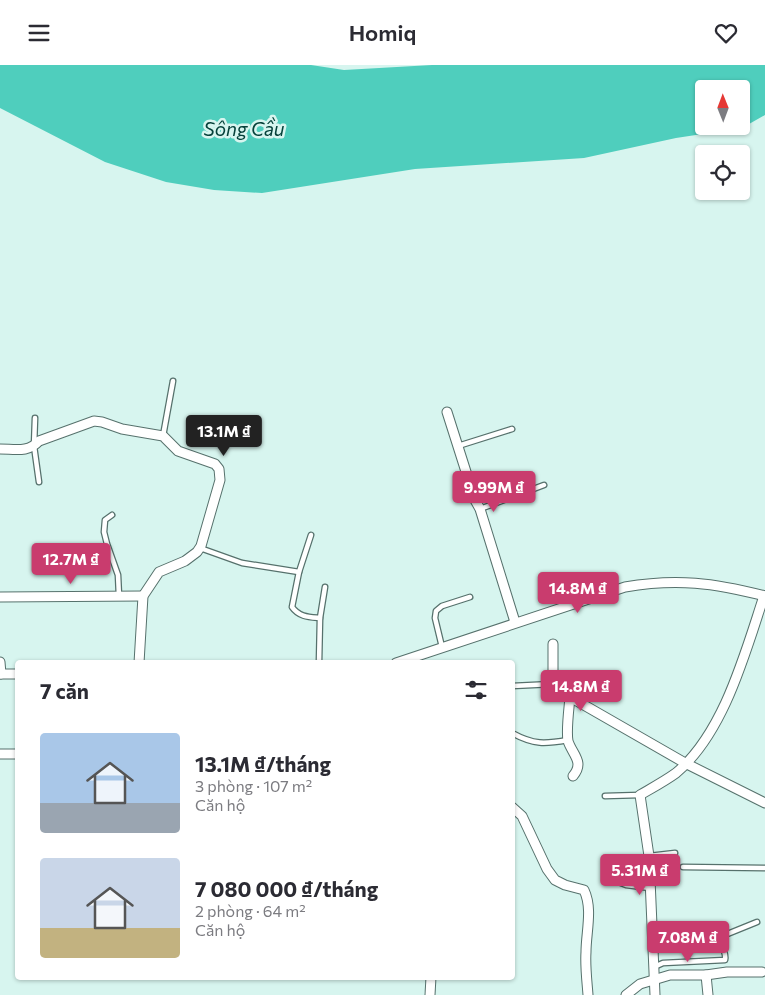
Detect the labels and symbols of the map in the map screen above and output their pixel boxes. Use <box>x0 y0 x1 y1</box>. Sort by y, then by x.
north arrow <box>695 80 750 135</box>
water label: Sông Cầu <box>204 117 285 140</box>
pin: 13.1M ₫ <box>178 415 270 457</box>
pin: 9.99M ₫ <box>448 471 540 513</box>
pin: 12.7M ₫ <box>25 543 117 585</box>
pin: 14.8M ₫ <box>532 571 624 614</box>
pin: 14.8M ₫ <box>535 669 627 712</box>
pin: 5.31M ₫ <box>594 853 686 896</box>
pin: 7.08M ₫ <box>642 921 734 963</box>

